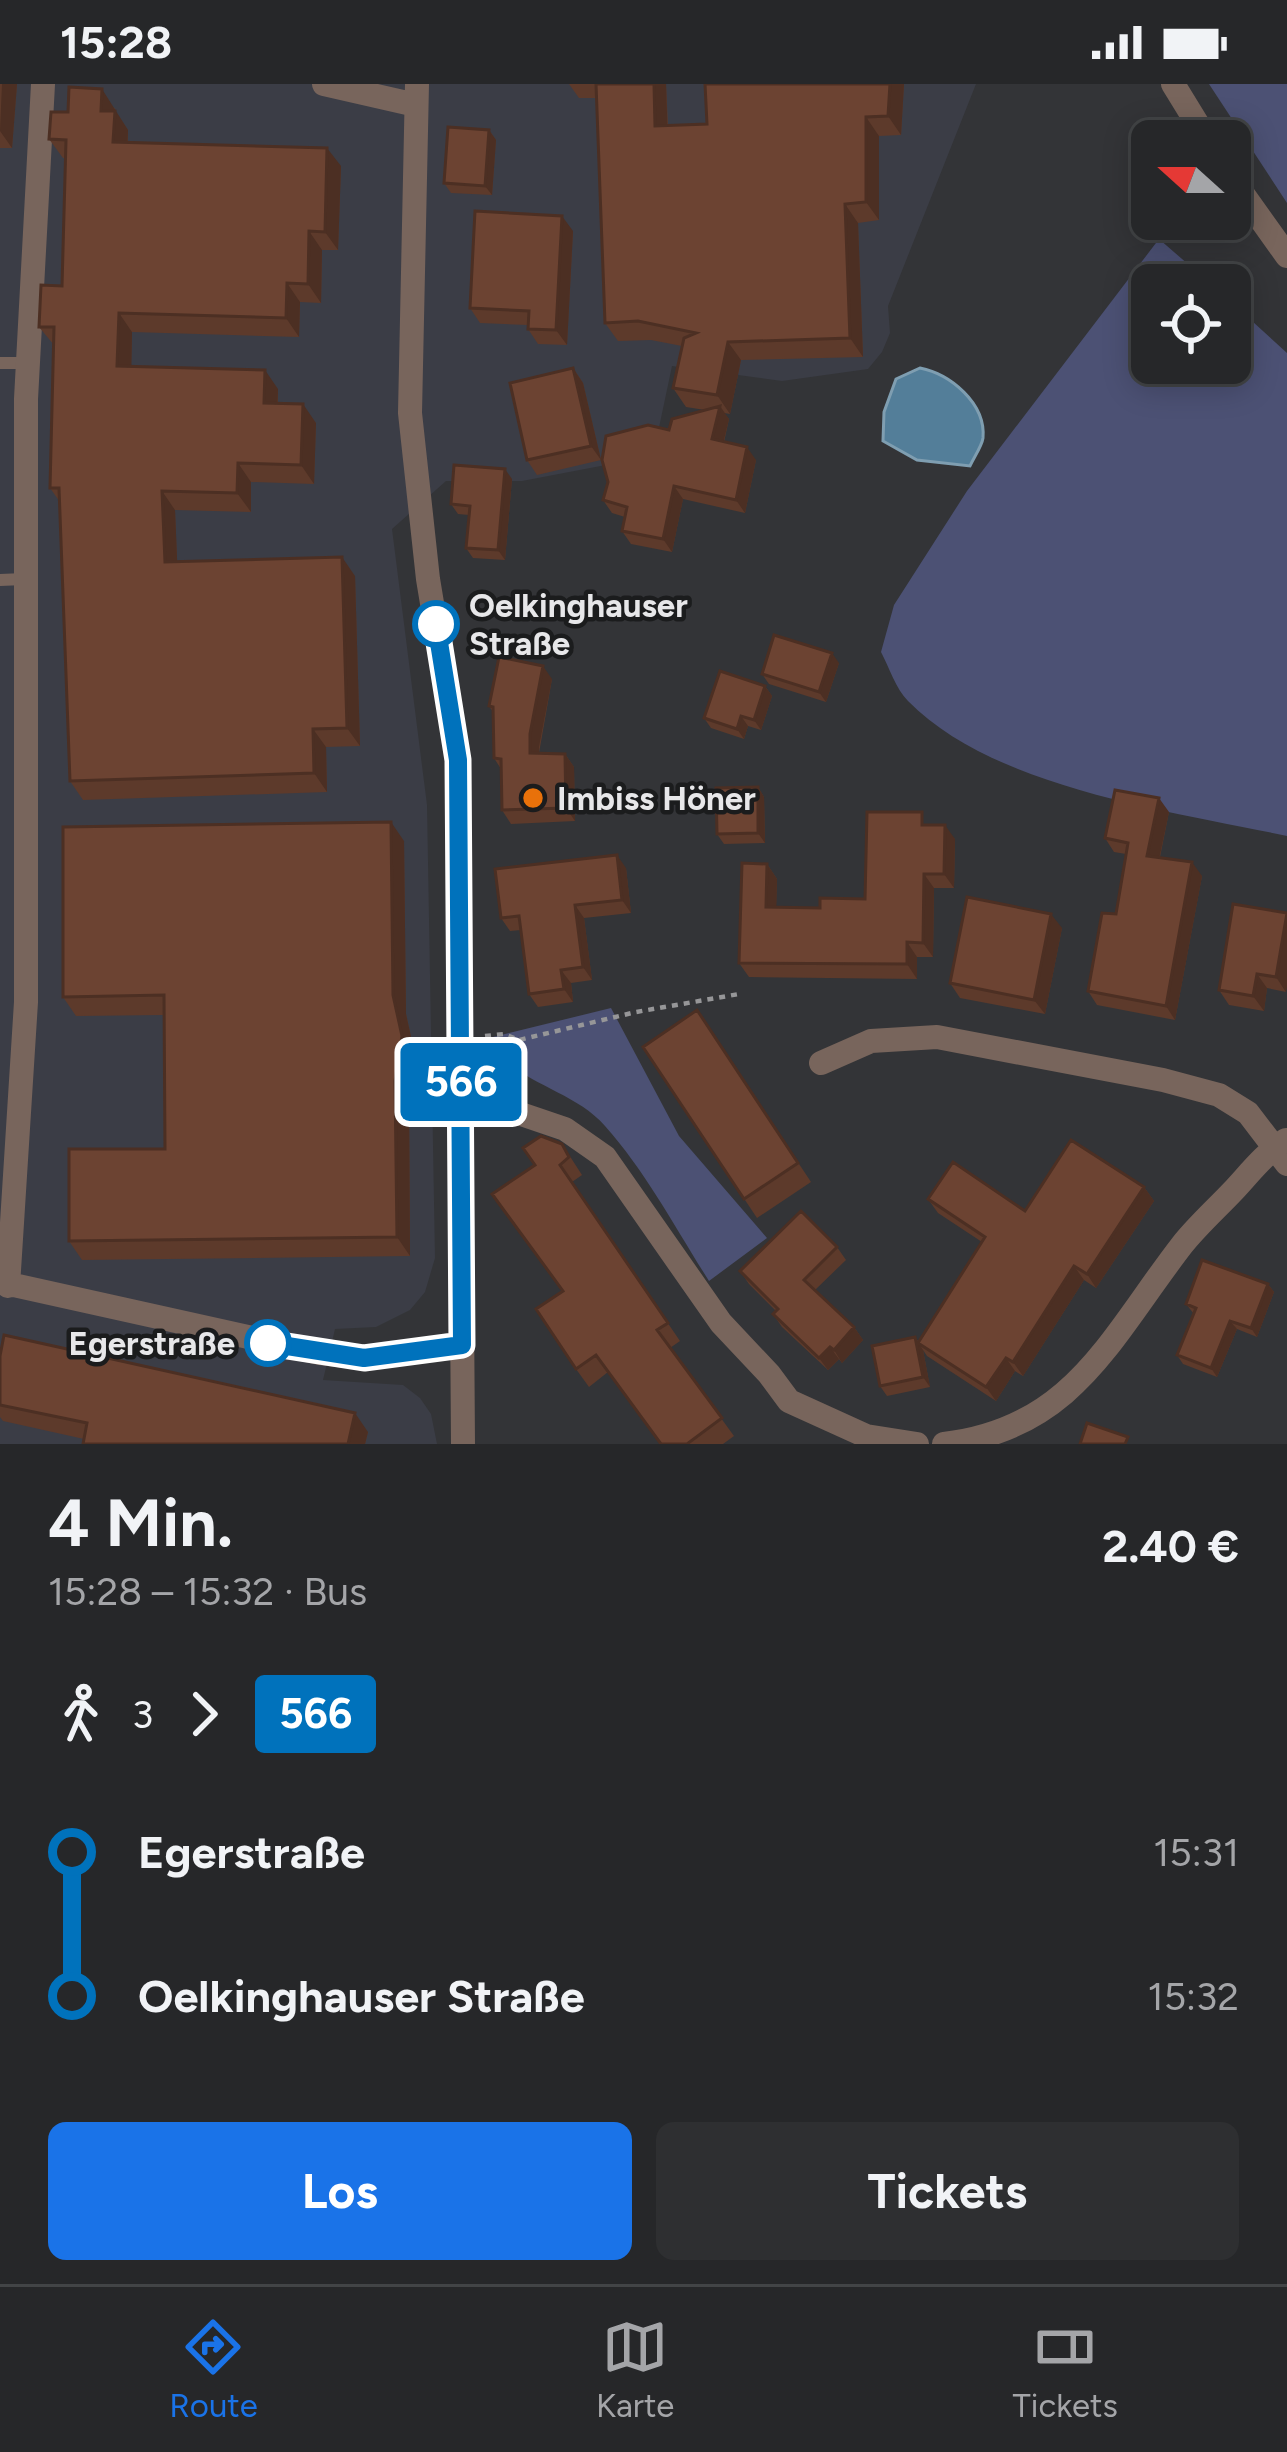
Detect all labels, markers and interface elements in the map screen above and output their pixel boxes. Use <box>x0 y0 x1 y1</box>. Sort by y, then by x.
text: 15:28 <box>60 15 172 69</box>
north arrow <box>1131 120 1251 240</box>
map controls <box>1131 120 1251 384</box>
button: locate <box>1131 264 1251 384</box>
place label: Oelkinghauser Straße <box>469 586 688 663</box>
marker: Oelkinghauser Straße <box>414 602 458 646</box>
place label: Imbiss Höner <box>557 779 756 818</box>
marker: Imbiss Höner <box>520 785 546 811</box>
line badge: 566 <box>392 1043 530 1121</box>
text: 566 <box>424 1056 498 1107</box>
marker: Egerstraße <box>246 1321 290 1365</box>
place label: Egerstraße <box>69 1324 235 1363</box>
text: 4 Min. <box>48 1483 233 1563</box>
text: 2.40 € <box>1102 1519 1239 1573</box>
text: 15:28 – 15:32 · Bus <box>48 1568 367 1615</box>
icon: walk <box>48 1681 114 1747</box>
icon: forward <box>171 1681 237 1747</box>
text: 566 <box>279 1688 352 1739</box>
text: 3 <box>132 1691 153 1738</box>
text: Egerstraße <box>138 1825 365 1879</box>
text: 15:31 <box>1153 1829 1239 1876</box>
text: Oelkinghauser Straße <box>138 1969 585 2023</box>
text: 15:32 <box>1148 1973 1239 2020</box>
button: Los <box>48 2122 632 2260</box>
button: Tickets <box>656 2122 1239 2260</box>
tab: Route <box>169 2314 258 2425</box>
tab: Karte <box>596 2314 674 2425</box>
tab: Tickets <box>1013 2314 1118 2425</box>

